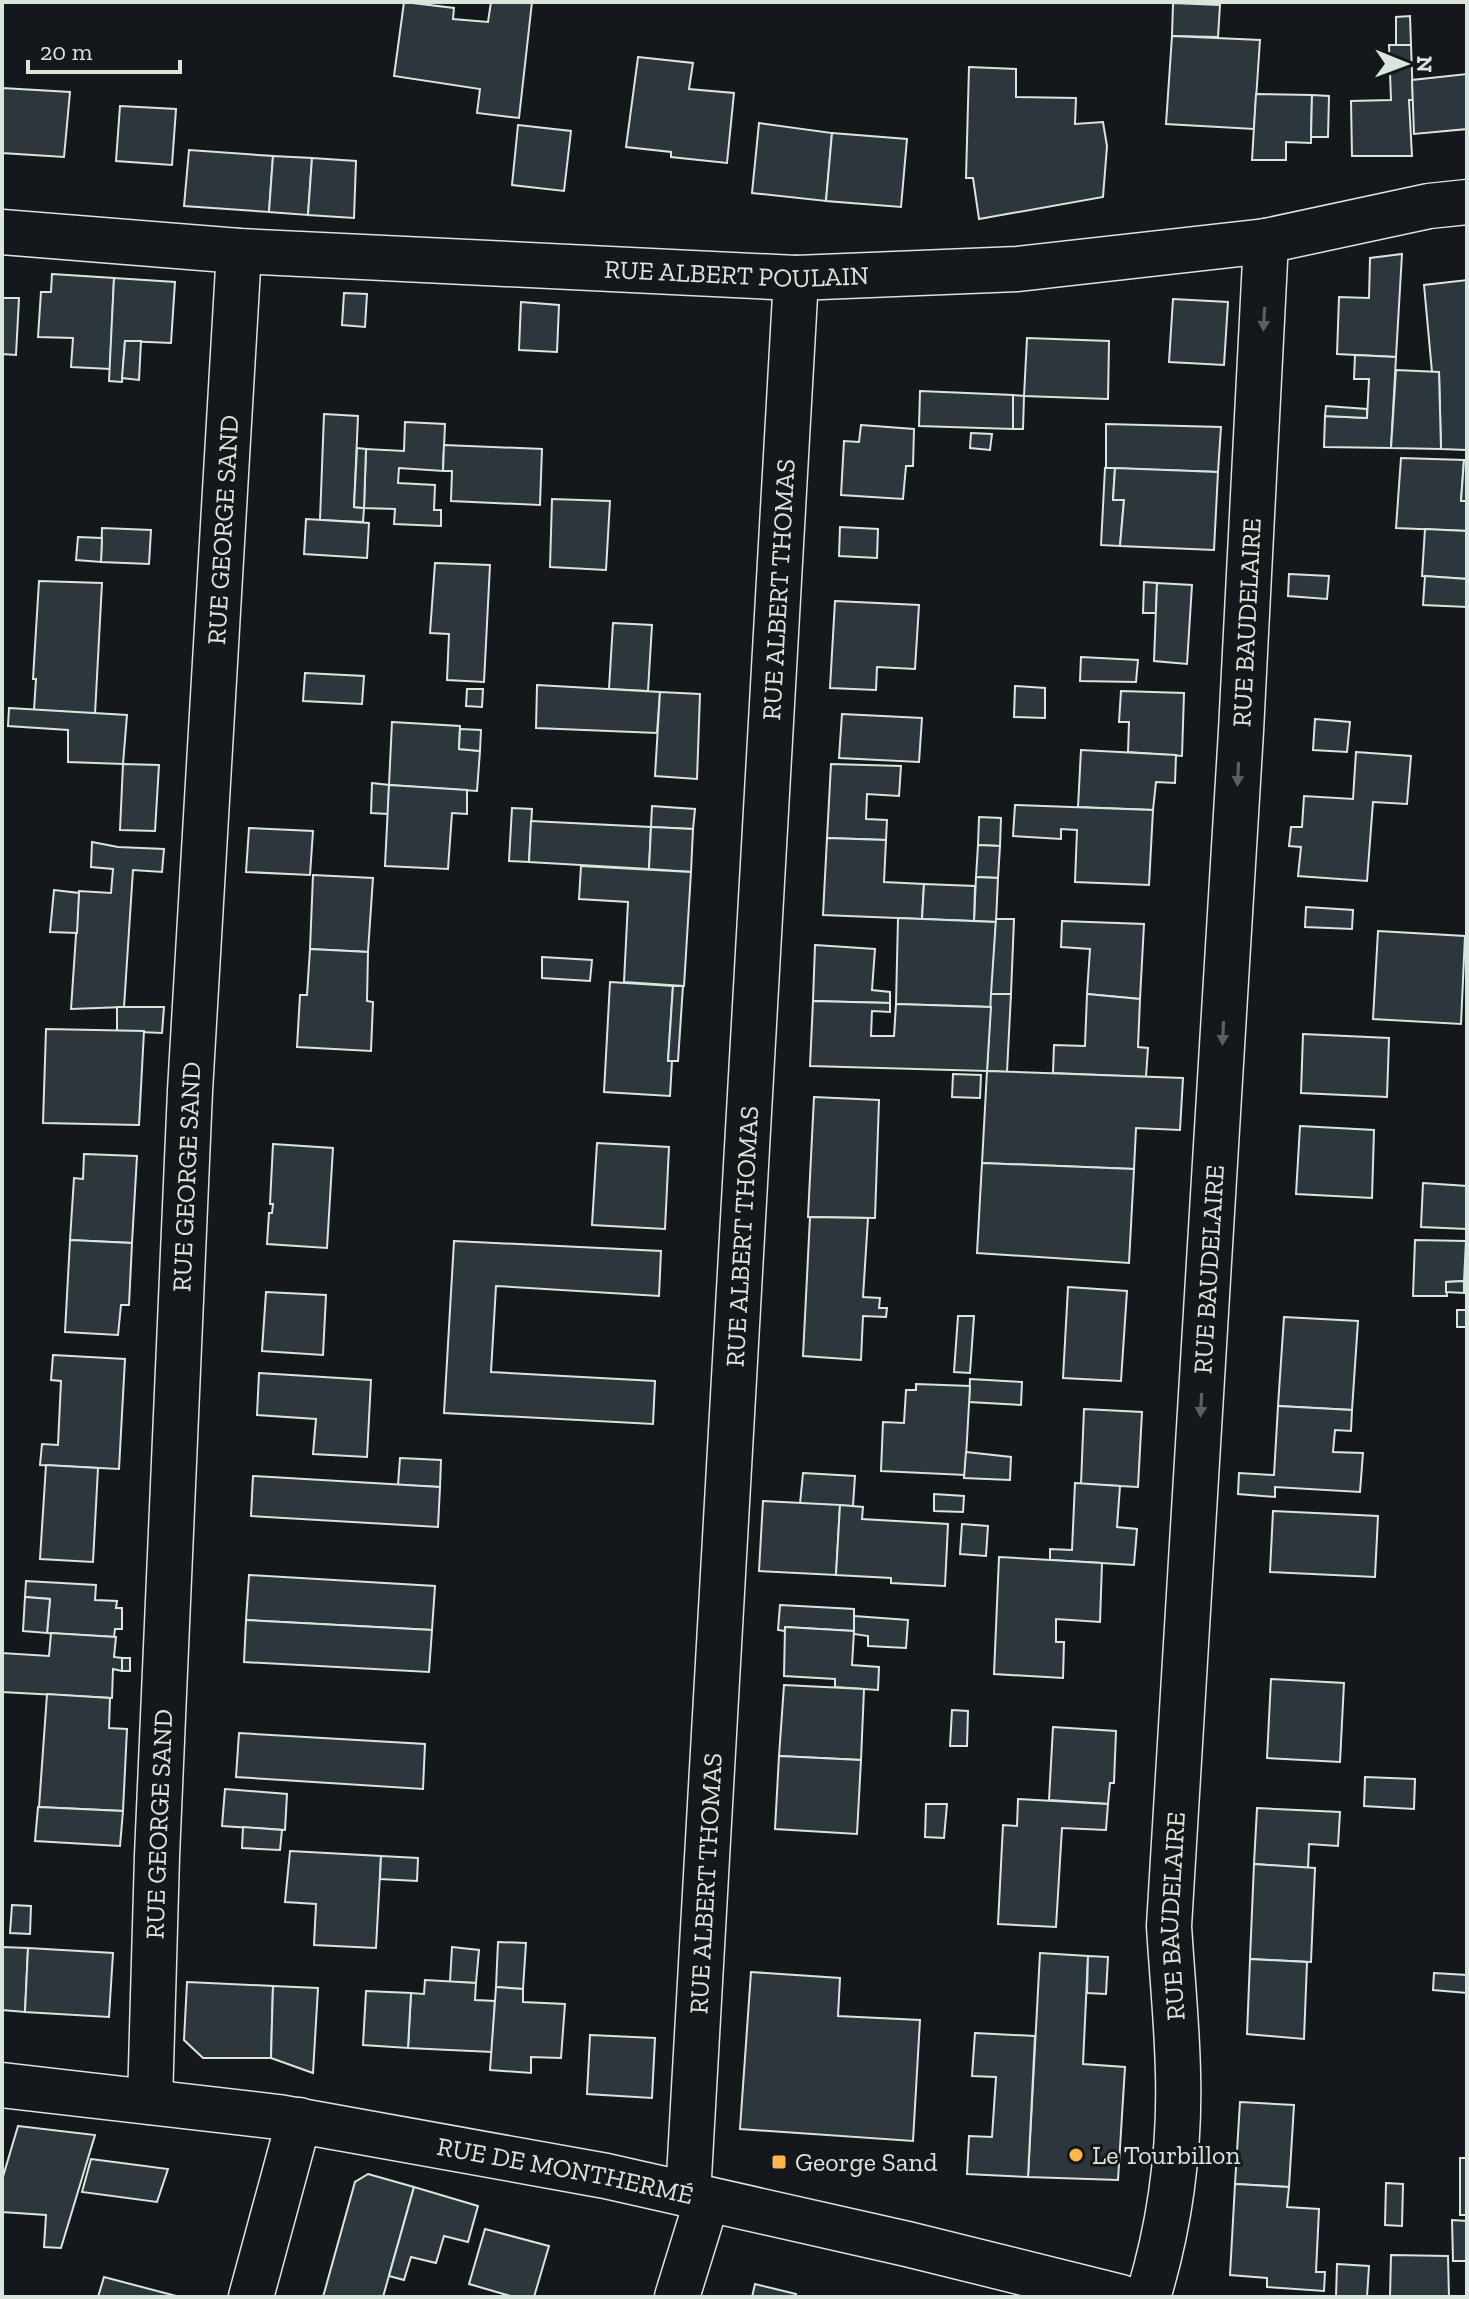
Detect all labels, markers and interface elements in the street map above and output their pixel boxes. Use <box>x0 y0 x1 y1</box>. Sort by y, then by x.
scale bar <box>28 24 180 74</box>
north arrow <box>1365 24 1445 104</box>
text: 20 m <box>40 37 93 66</box>
text: N <box>1411 56 1438 73</box>
street label: RUE ALBERT POULAIN <box>603 253 870 294</box>
one-way arrow <box>1257 306 1270 331</box>
street label: RUE GEORGE SAND <box>200 414 245 646</box>
street label: RUE ALBERT THOMAS <box>755 458 802 721</box>
street label: RUE BAUDELAIRE <box>1225 517 1268 728</box>
one-way arrow <box>1231 762 1244 787</box>
one-way arrow <box>1216 1021 1229 1046</box>
street label: RUE GEORGE SAND <box>165 1061 208 1292</box>
street label: RUE ALBERT THOMAS <box>719 1105 765 1368</box>
street label: RUE BAUDELAIRE <box>1186 1164 1231 1375</box>
one-way arrow <box>1195 1393 1208 1418</box>
street label: RUE GEORGE SAND <box>139 1708 179 1940</box>
street label: RUE ALBERT THOMAS <box>682 1752 729 2015</box>
street label: RUE BAUDELAIRE <box>1153 1811 1192 2022</box>
street label: RUE DE MONTHERMÉ <box>434 2130 697 2211</box>
place label: Le Tourbillon <box>1092 2139 1240 2171</box>
place label: George Sand <box>795 2146 937 2178</box>
marker: Le Tourbillon <box>1067 2146 1085 2164</box>
marker: George Sand <box>770 2153 788 2171</box>

